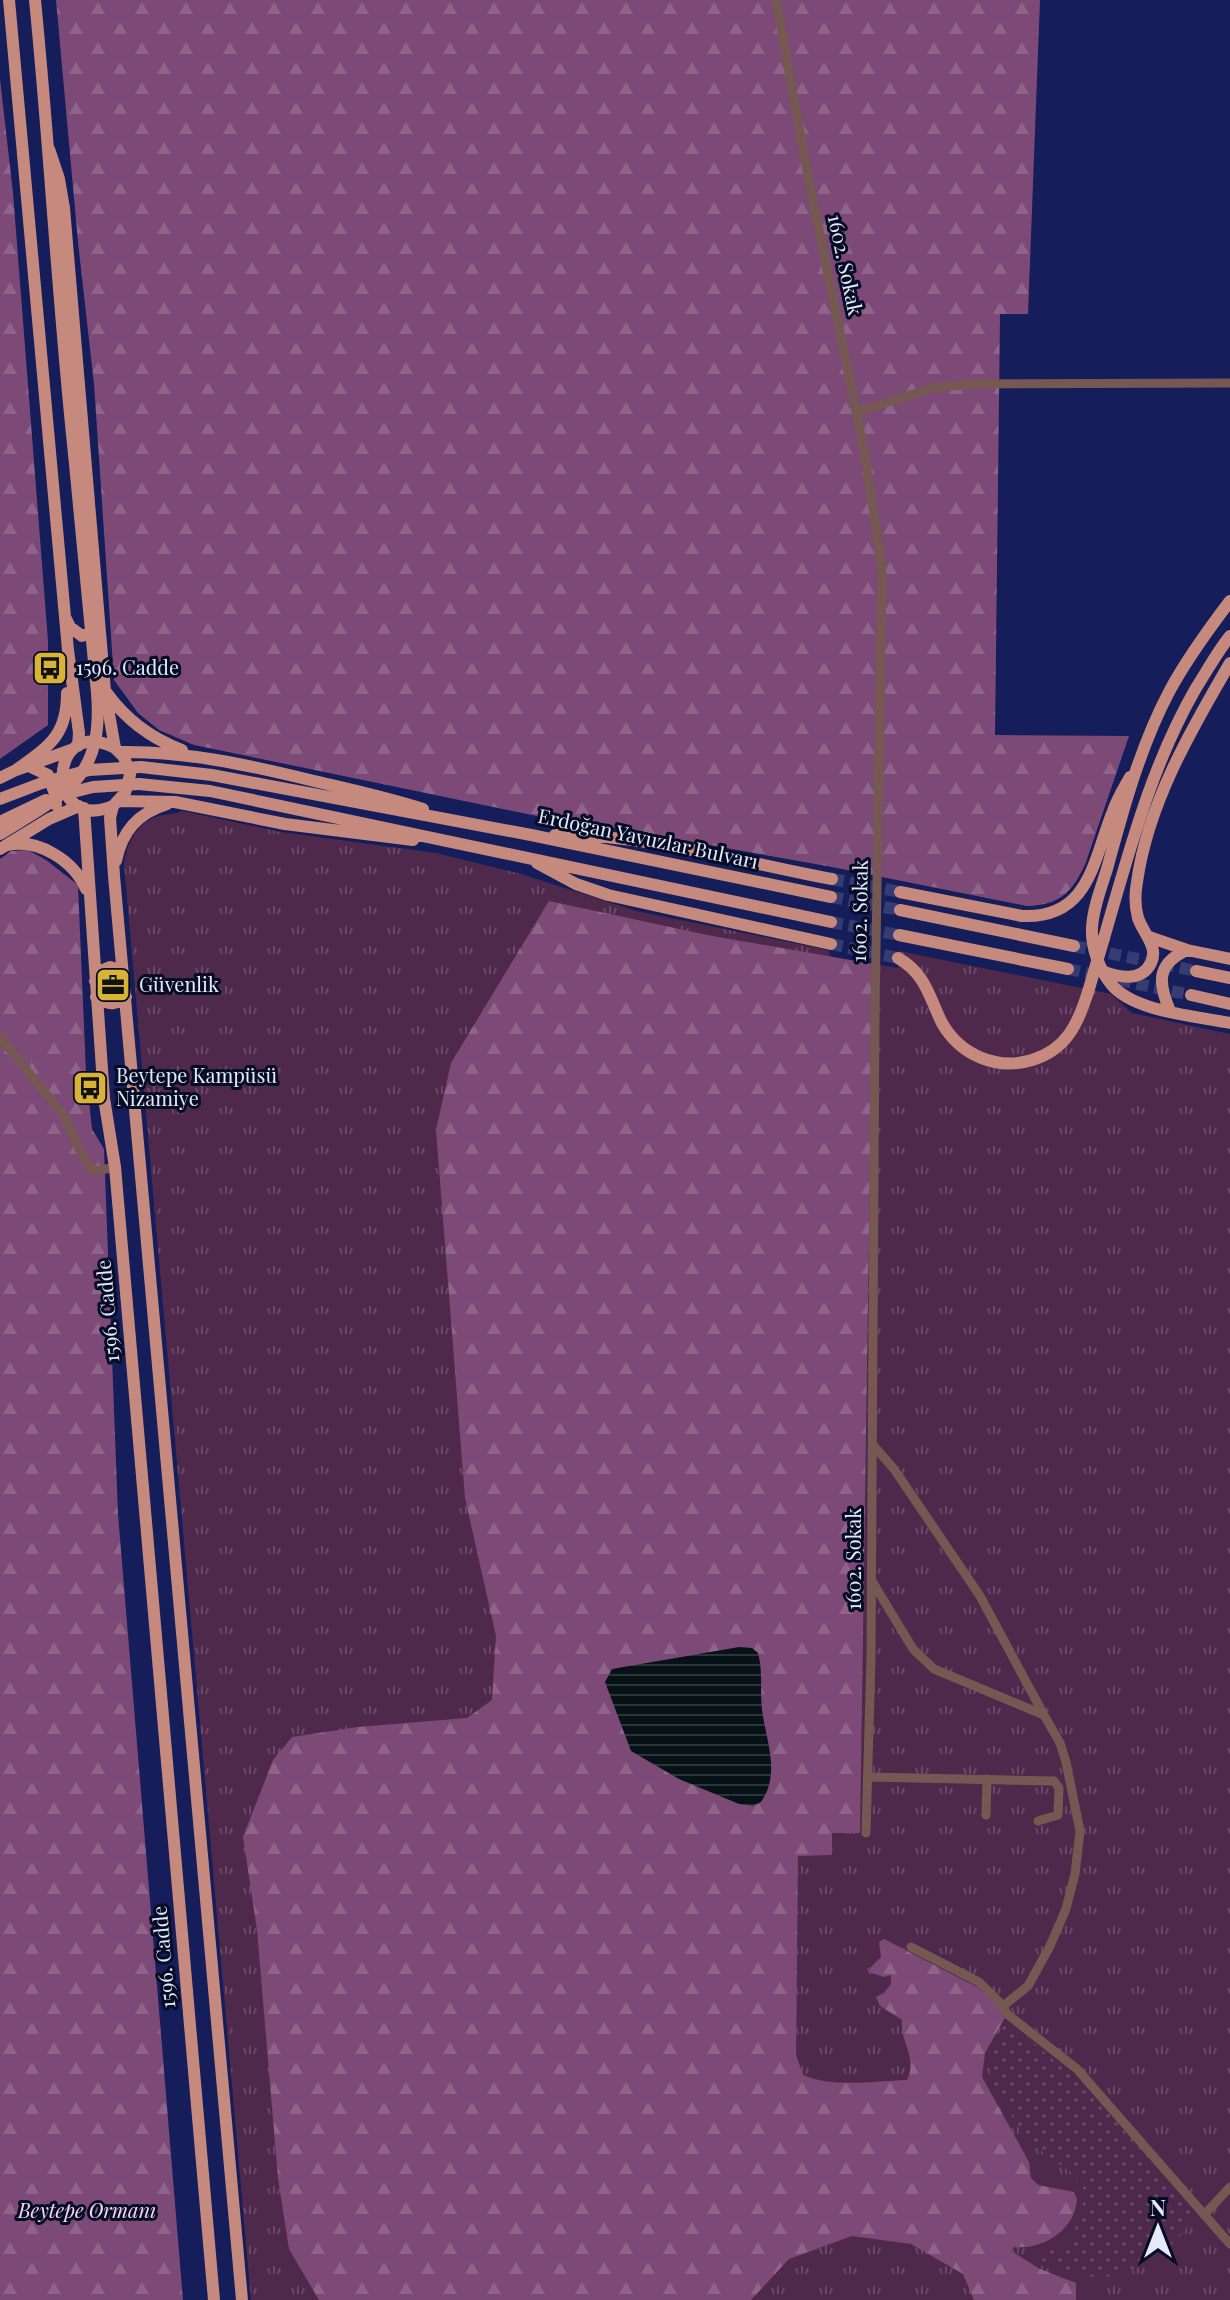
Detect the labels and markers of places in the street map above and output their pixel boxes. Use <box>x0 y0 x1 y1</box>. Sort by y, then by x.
bus stop icon: 1596. Cadde <box>31 649 69 687</box>
place label: 1596. Cadde <box>76 653 179 680</box>
office icon: Güvenlik <box>94 966 132 1004</box>
place label: Güvenlik <box>139 970 219 997</box>
place label: Beytepe Kampüsü Nizamiye <box>116 1061 277 1111</box>
bus stop icon: Beytepe Kampüsü Nizamiye <box>71 1069 109 1107</box>

